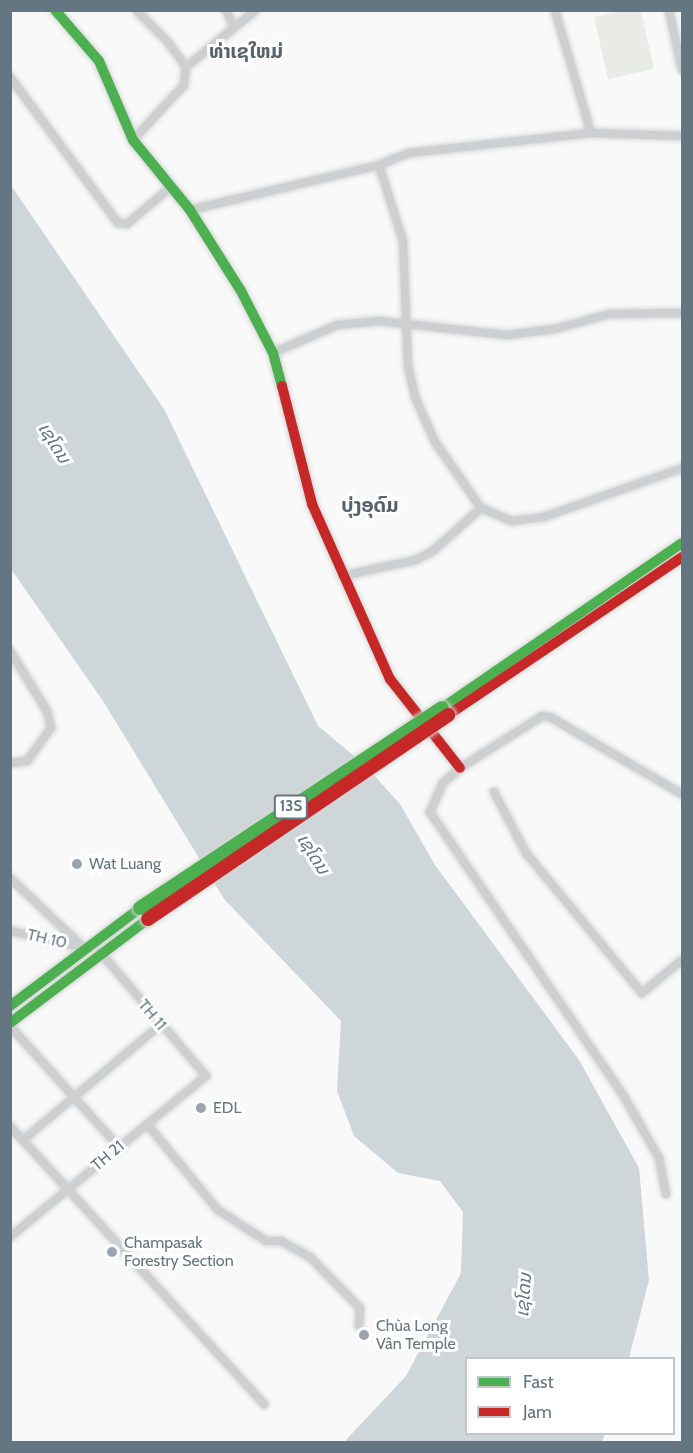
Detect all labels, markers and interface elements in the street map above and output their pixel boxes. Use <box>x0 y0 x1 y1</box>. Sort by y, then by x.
district label: ທ່າເຊໃຫມ່ <box>209 39 283 63</box>
water label: ເຊໂດນ <box>33 419 75 467</box>
district label: ບຸ່ງອຸດົມ <box>341 493 399 517</box>
road number: 13S <box>273 795 309 819</box>
water label: ເຊໂດນ <box>292 830 334 878</box>
place label: Wat Luang <box>89 854 161 874</box>
marker: Wat Luang <box>70 857 84 871</box>
street label: TH 10 <box>25 925 69 953</box>
street label: TH 11 <box>134 996 170 1034</box>
place label: EDL <box>213 1098 242 1118</box>
marker: EDL <box>194 1101 208 1115</box>
street label: TH 21 <box>88 1137 128 1175</box>
place label: Champasak Forestry Section <box>124 1233 234 1271</box>
marker: Champasak Forestry Section <box>105 1245 119 1259</box>
water label: ເຊໂດນ <box>512 1272 536 1318</box>
place label: Chùa Long Vân Temple <box>376 1316 456 1354</box>
marker: Chùa Long Vân Temple <box>357 1328 371 1342</box>
legend <box>465 1357 675 1435</box>
text: Fast <box>523 1371 554 1393</box>
text: Jam <box>523 1401 552 1423</box>

